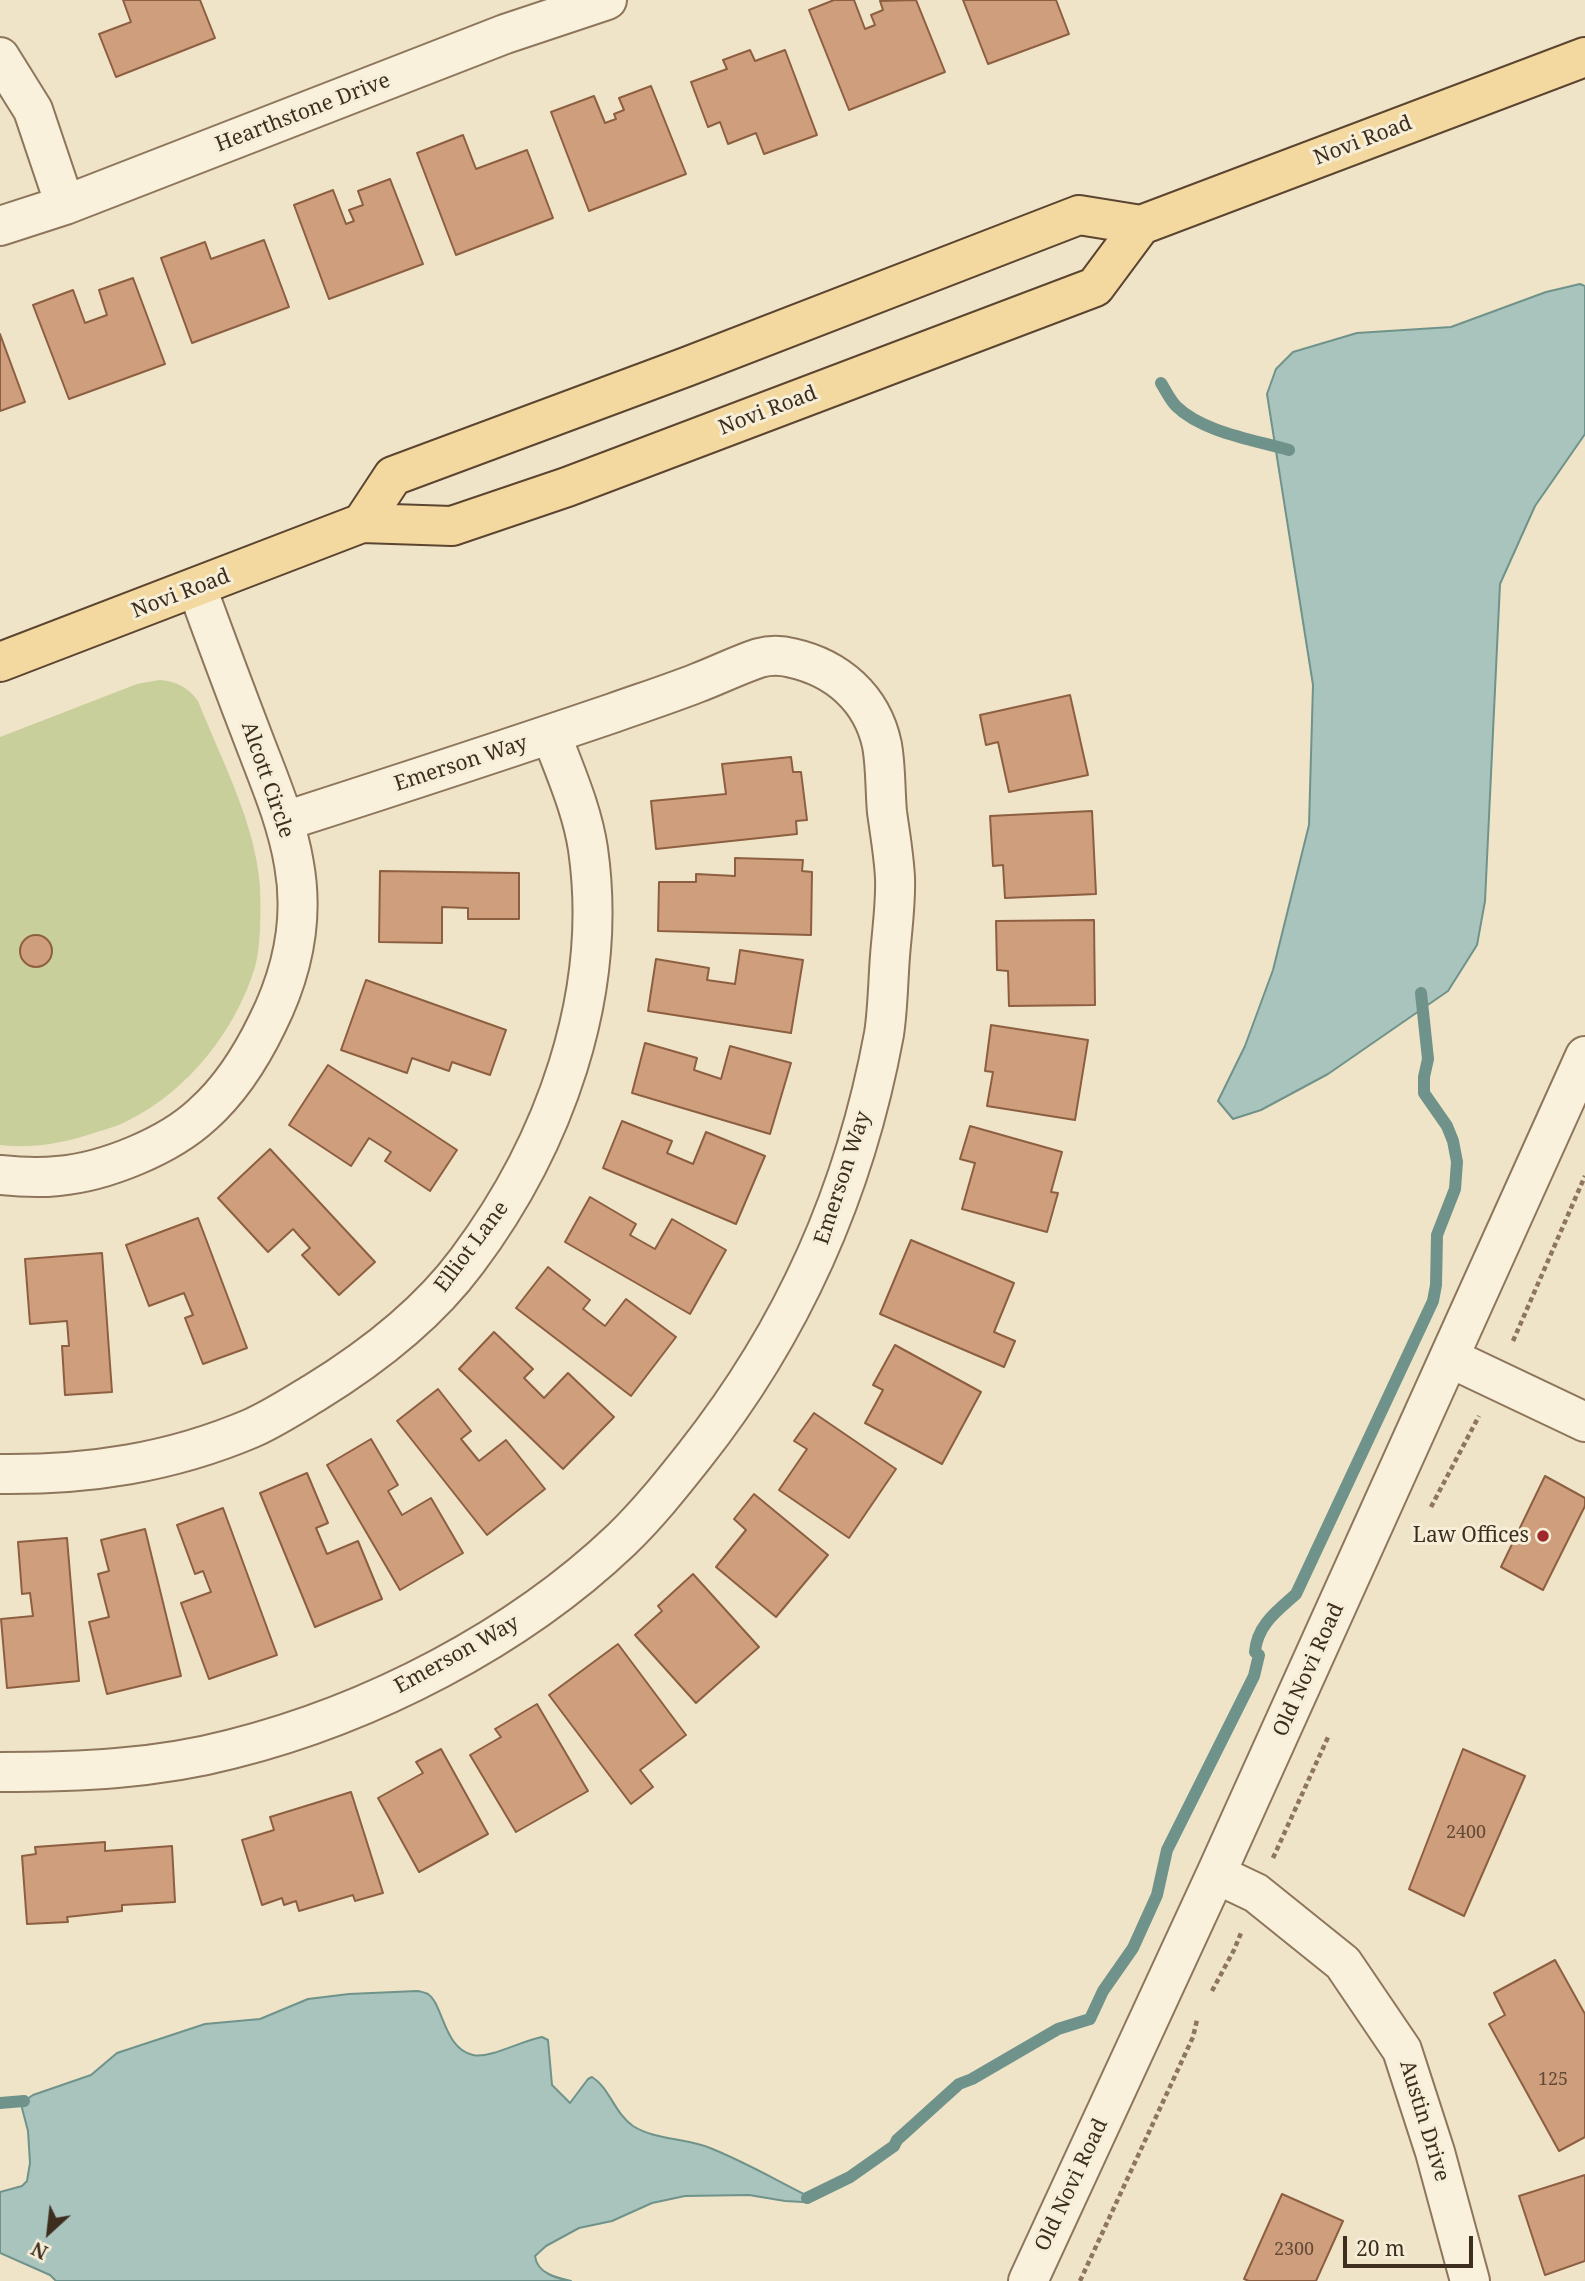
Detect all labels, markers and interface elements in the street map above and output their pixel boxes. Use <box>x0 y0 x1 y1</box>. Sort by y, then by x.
street label: Hearthstone Drive <box>212 68 394 158</box>
street label: Novi Road <box>1310 111 1416 171</box>
street label: Novi Road <box>715 381 821 441</box>
street label: Novi Road <box>128 564 234 624</box>
street label: Alcott Circle <box>235 718 299 842</box>
street label: Emerson Way <box>391 731 531 797</box>
street label: Emerson Way <box>810 1108 876 1248</box>
street label: Elliot Lane <box>430 1196 514 1298</box>
place label: Law Offices <box>1413 1523 1529 1549</box>
marker: Law Offices <box>1535 1528 1551 1544</box>
street label: Old Novi Road <box>1268 1599 1350 1741</box>
street label: Emerson Way <box>390 1610 524 1700</box>
house number: 2400 <box>1446 1822 1486 1844</box>
street label: Austin Drive <box>1394 2057 1454 2185</box>
house number: 125 <box>1538 2069 1568 2091</box>
street label: Old Novi Road <box>1030 2115 1114 2255</box>
north arrow <box>14 2197 84 2267</box>
scale bar <box>1347 2222 1476 2266</box>
text: 20 m <box>1356 2234 1405 2262</box>
text: N <box>27 2236 52 2266</box>
house number: 2300 <box>1274 2239 1314 2261</box>

